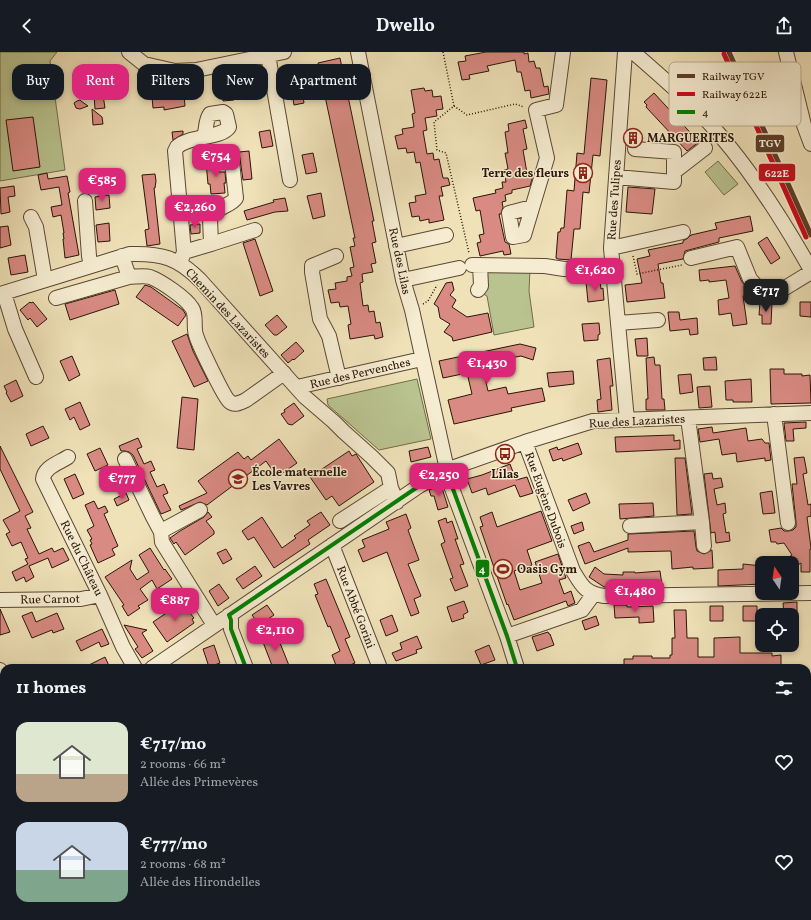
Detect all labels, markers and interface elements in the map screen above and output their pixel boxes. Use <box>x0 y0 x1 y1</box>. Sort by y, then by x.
text: Dwello <box>376 14 435 39</box>
icon: back <box>16 15 38 37</box>
icon: share <box>773 15 795 37</box>
legend <box>669 62 801 126</box>
chip: Buy <box>12 64 64 100</box>
chip: Rent <box>72 64 129 100</box>
chip: Filters <box>137 64 204 100</box>
chip: New <box>212 64 268 100</box>
chip: Apartment <box>276 64 371 100</box>
text: Railway TGV <box>702 70 765 85</box>
text: Railway 622E <box>702 88 767 103</box>
text: 4 <box>702 106 709 121</box>
building icon: MARGUERITES <box>622 127 644 149</box>
place label: MARGUERITES <box>647 131 735 147</box>
line badge: TGV <box>755 134 785 153</box>
text: TGV <box>759 137 782 152</box>
pin: €754 <box>192 144 240 178</box>
text: €754 <box>201 148 231 166</box>
street label: Rue des Tulipes <box>604 159 626 241</box>
building icon: Terre des fleurs <box>572 162 594 184</box>
line badge: 622E <box>758 163 796 182</box>
place label: Terre des fleurs <box>481 166 569 182</box>
text: 622E <box>765 167 789 182</box>
pin: €585 <box>78 168 126 202</box>
text: €585 <box>88 172 116 190</box>
pin: €2,260 <box>162 195 228 229</box>
text: €2,260 <box>174 199 216 217</box>
street label: Rue des Lilas <box>384 226 414 296</box>
pin: €1,620 <box>562 258 628 292</box>
text: €1,620 <box>575 262 615 280</box>
street label: Chemin des Lazaristes <box>181 265 273 362</box>
pin: €717 <box>742 279 790 313</box>
text: €717 <box>752 283 780 301</box>
pin: €1,430 <box>454 351 520 385</box>
street label: Rue des Pervenches <box>308 355 412 393</box>
text: €1,430 <box>467 355 507 373</box>
street label: Rue des Lazaristes <box>588 411 686 433</box>
bus stop icon: Lilas <box>494 443 516 465</box>
street label: Rue Eugène Dubois <box>520 450 570 551</box>
pin: €2,250 <box>406 463 472 497</box>
place label: École maternelle Les Vavres <box>252 464 347 495</box>
pin: €777 <box>98 466 146 500</box>
text: €2,250 <box>419 467 460 485</box>
place label: Lilas <box>491 467 519 483</box>
school or university icon: École maternelle Les Vavres <box>227 468 249 490</box>
text: €777 <box>108 470 136 488</box>
street label: Rue du Château <box>56 518 106 599</box>
north arrow <box>755 556 799 600</box>
map controls <box>755 556 799 652</box>
sports icon: Oasis Gym <box>492 558 514 580</box>
line badge: 4 <box>475 559 490 578</box>
place label: Oasis Gym <box>517 562 577 578</box>
text: 4 <box>479 563 486 578</box>
street label: Rue Abbé Gorini <box>332 564 378 651</box>
pin: €1,480 <box>602 579 668 613</box>
text: €1,480 <box>614 583 656 601</box>
pin: €887 <box>151 588 199 622</box>
street label: Rue Carnot <box>20 591 80 609</box>
text: €887 <box>160 592 190 610</box>
button: locate <box>755 608 799 652</box>
pin: €2,110 <box>242 618 308 652</box>
text: €2,110 <box>256 622 294 640</box>
text: 11 homes <box>16 677 86 700</box>
icon: filters <box>773 677 795 699</box>
text: €717/mo <box>140 733 206 756</box>
icon: home <box>48 738 96 786</box>
icon: heart <box>773 751 795 773</box>
text: 2 rooms · 66 m² <box>140 756 226 774</box>
text: Allée des Primevères <box>140 774 258 792</box>
text: €777/mo <box>140 833 207 856</box>
icon: home <box>48 838 96 886</box>
icon: heart <box>773 851 795 873</box>
text: 2 rooms · 68 m² <box>140 856 226 874</box>
text: Allée des Hirondelles <box>140 874 260 892</box>

